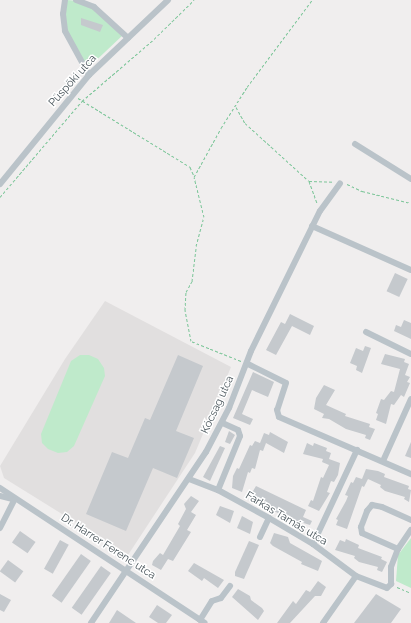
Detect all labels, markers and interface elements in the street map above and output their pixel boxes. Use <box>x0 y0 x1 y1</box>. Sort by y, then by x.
street label: Püspöki utca <box>46 52 100 110</box>
street label: Kócsag utca <box>199 374 237 436</box>
street label: Farkas Tamás utca <box>243 489 329 549</box>
street label: Dr. Harrer Ferenc utca <box>58 511 158 583</box>

